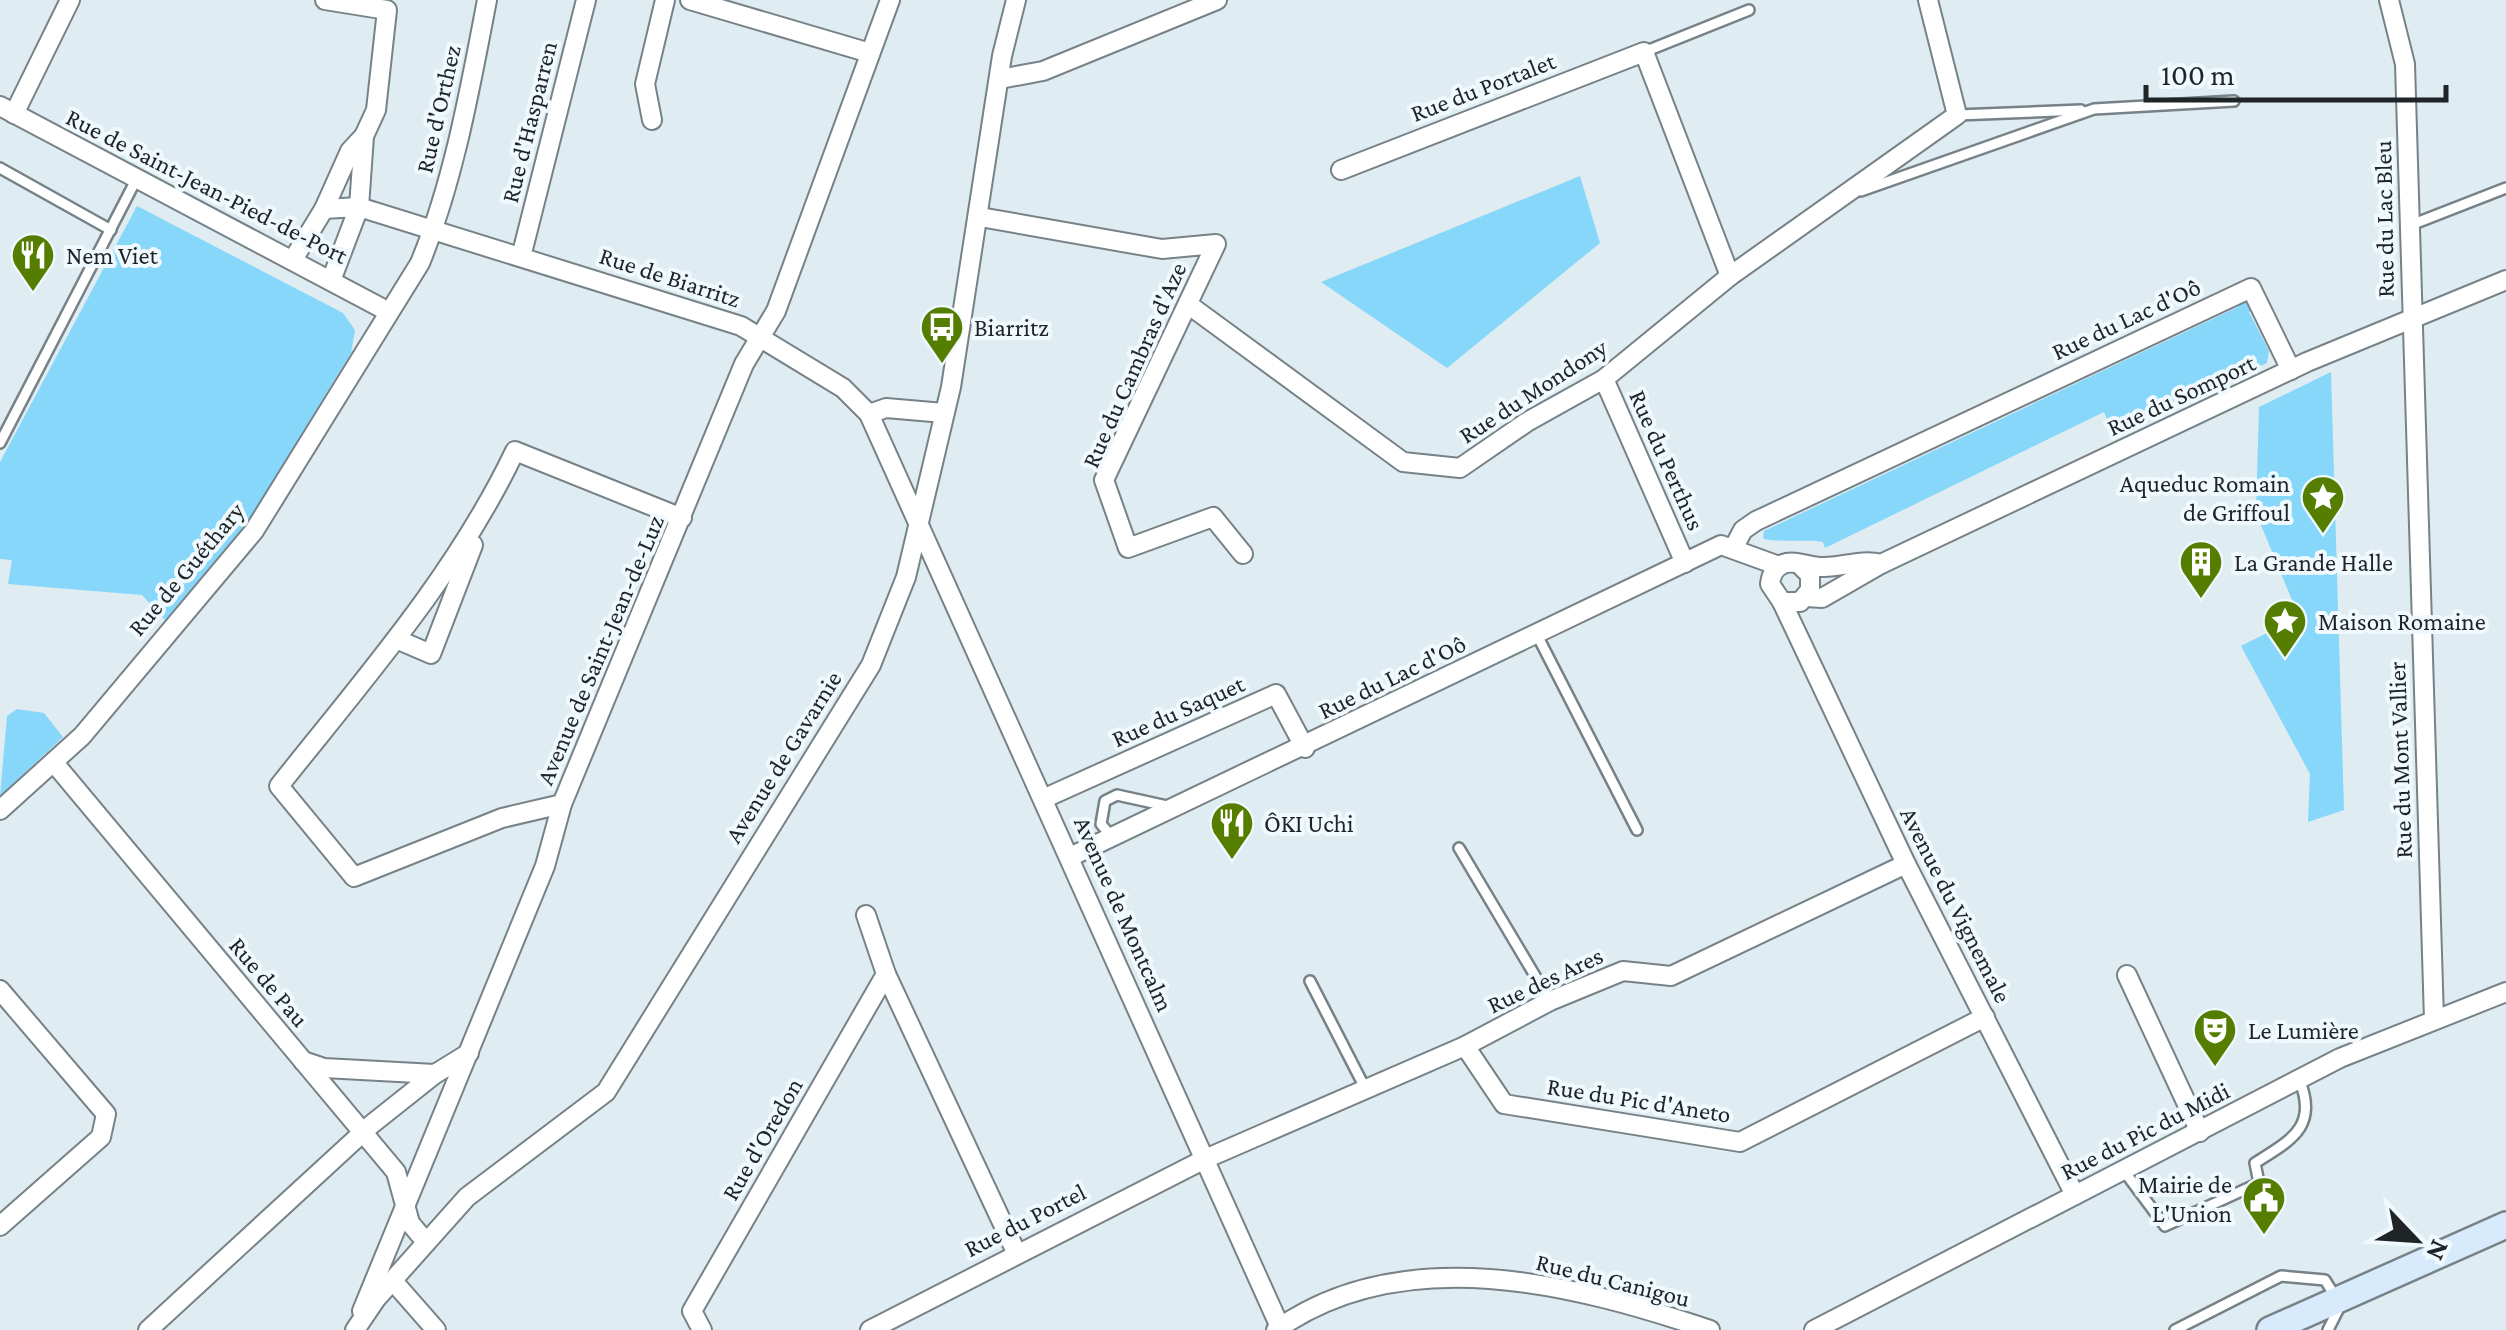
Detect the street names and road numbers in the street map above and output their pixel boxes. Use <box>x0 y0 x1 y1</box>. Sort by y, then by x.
street label: Rue d'Hasparren <box>496 38 563 206</box>
street label: Rue d'Orthez <box>410 42 466 176</box>
street label: Rue du Portalet <box>1407 47 1560 127</box>
street label: Rue de Saint-Jean-Pied-de-Port <box>61 103 353 270</box>
street label: Rue du Lac Bleu <box>2369 140 2399 298</box>
street label: Rue de Biarritz <box>596 242 744 312</box>
street label: Rue du Cambras d'Aze <box>1077 258 1191 472</box>
street label: Rue du Lac d'Oô <box>2047 273 2205 365</box>
street label: Rue du Mondony <box>1454 333 1613 450</box>
street label: Rue du Somport <box>2103 349 2260 442</box>
street label: Rue du Perthus <box>1624 386 1710 534</box>
street label: Rue de Guéthary <box>123 497 250 642</box>
street label: Avenue de Saint-Jean-de-Luz <box>531 511 670 789</box>
street label: Rue du Lac d'Oô <box>1314 630 1470 724</box>
street label: Rue du Mont Vallier <box>2383 661 2417 859</box>
street label: Avenue de Gavarnie <box>719 666 847 848</box>
street label: Rue du Saquet <box>1108 669 1249 753</box>
street label: Avenue du Vignemale <box>1894 803 2017 1008</box>
street label: Avenue de Montcalm <box>1069 812 1179 1016</box>
street label: Rue de Pau <box>224 932 314 1032</box>
street label: Rue des Ares <box>1483 941 1607 1019</box>
street label: Rue du Pic d'Aneto <box>1545 1072 1733 1128</box>
street label: Rue d'Oredon <box>716 1073 808 1205</box>
street label: Rue du Pic du Midi <box>2056 1077 2234 1185</box>
street label: Rue du Portel <box>960 1178 1090 1262</box>
street label: Rue du Canigou <box>1533 1248 1693 1313</box>

